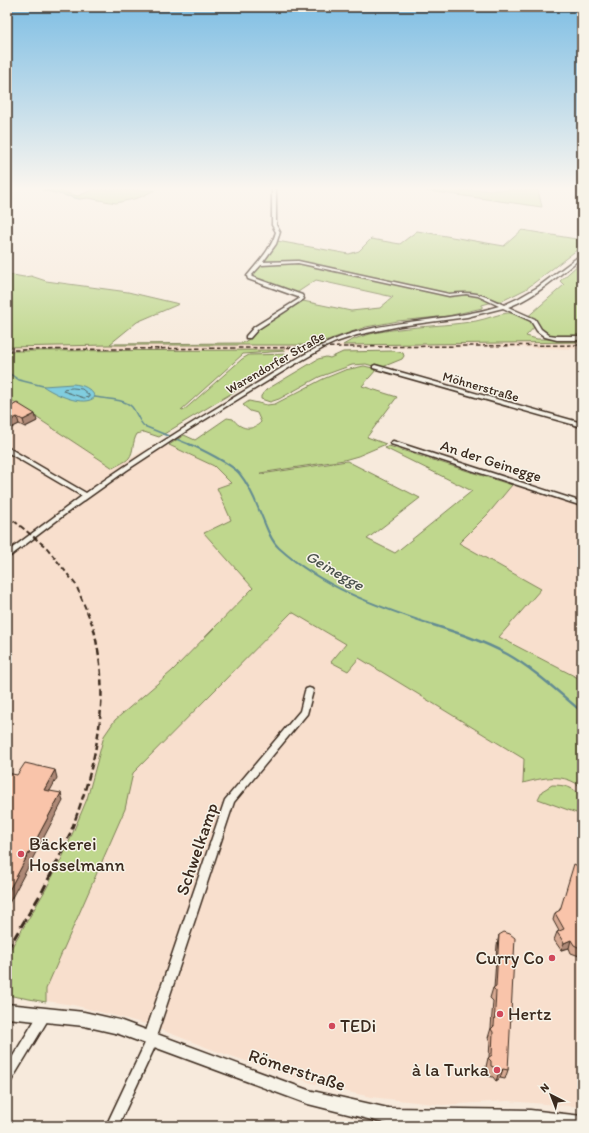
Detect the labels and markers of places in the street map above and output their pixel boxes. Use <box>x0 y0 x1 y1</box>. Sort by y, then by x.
place label: Bäckerei Hosselmann <box>29 833 125 876</box>
marker: Bäckerei Hosselmann <box>16 849 26 859</box>
place label: Curry Co <box>475 947 544 969</box>
marker: Curry Co <box>547 953 557 963</box>
place label: Hertz <box>508 1003 552 1025</box>
marker: Hertz <box>495 1009 505 1019</box>
place label: TEDi <box>340 1015 376 1037</box>
marker: TEDi <box>327 1021 337 1031</box>
place label: à la Turka <box>412 1059 490 1081</box>
marker: à la Turka <box>492 1065 502 1075</box>

